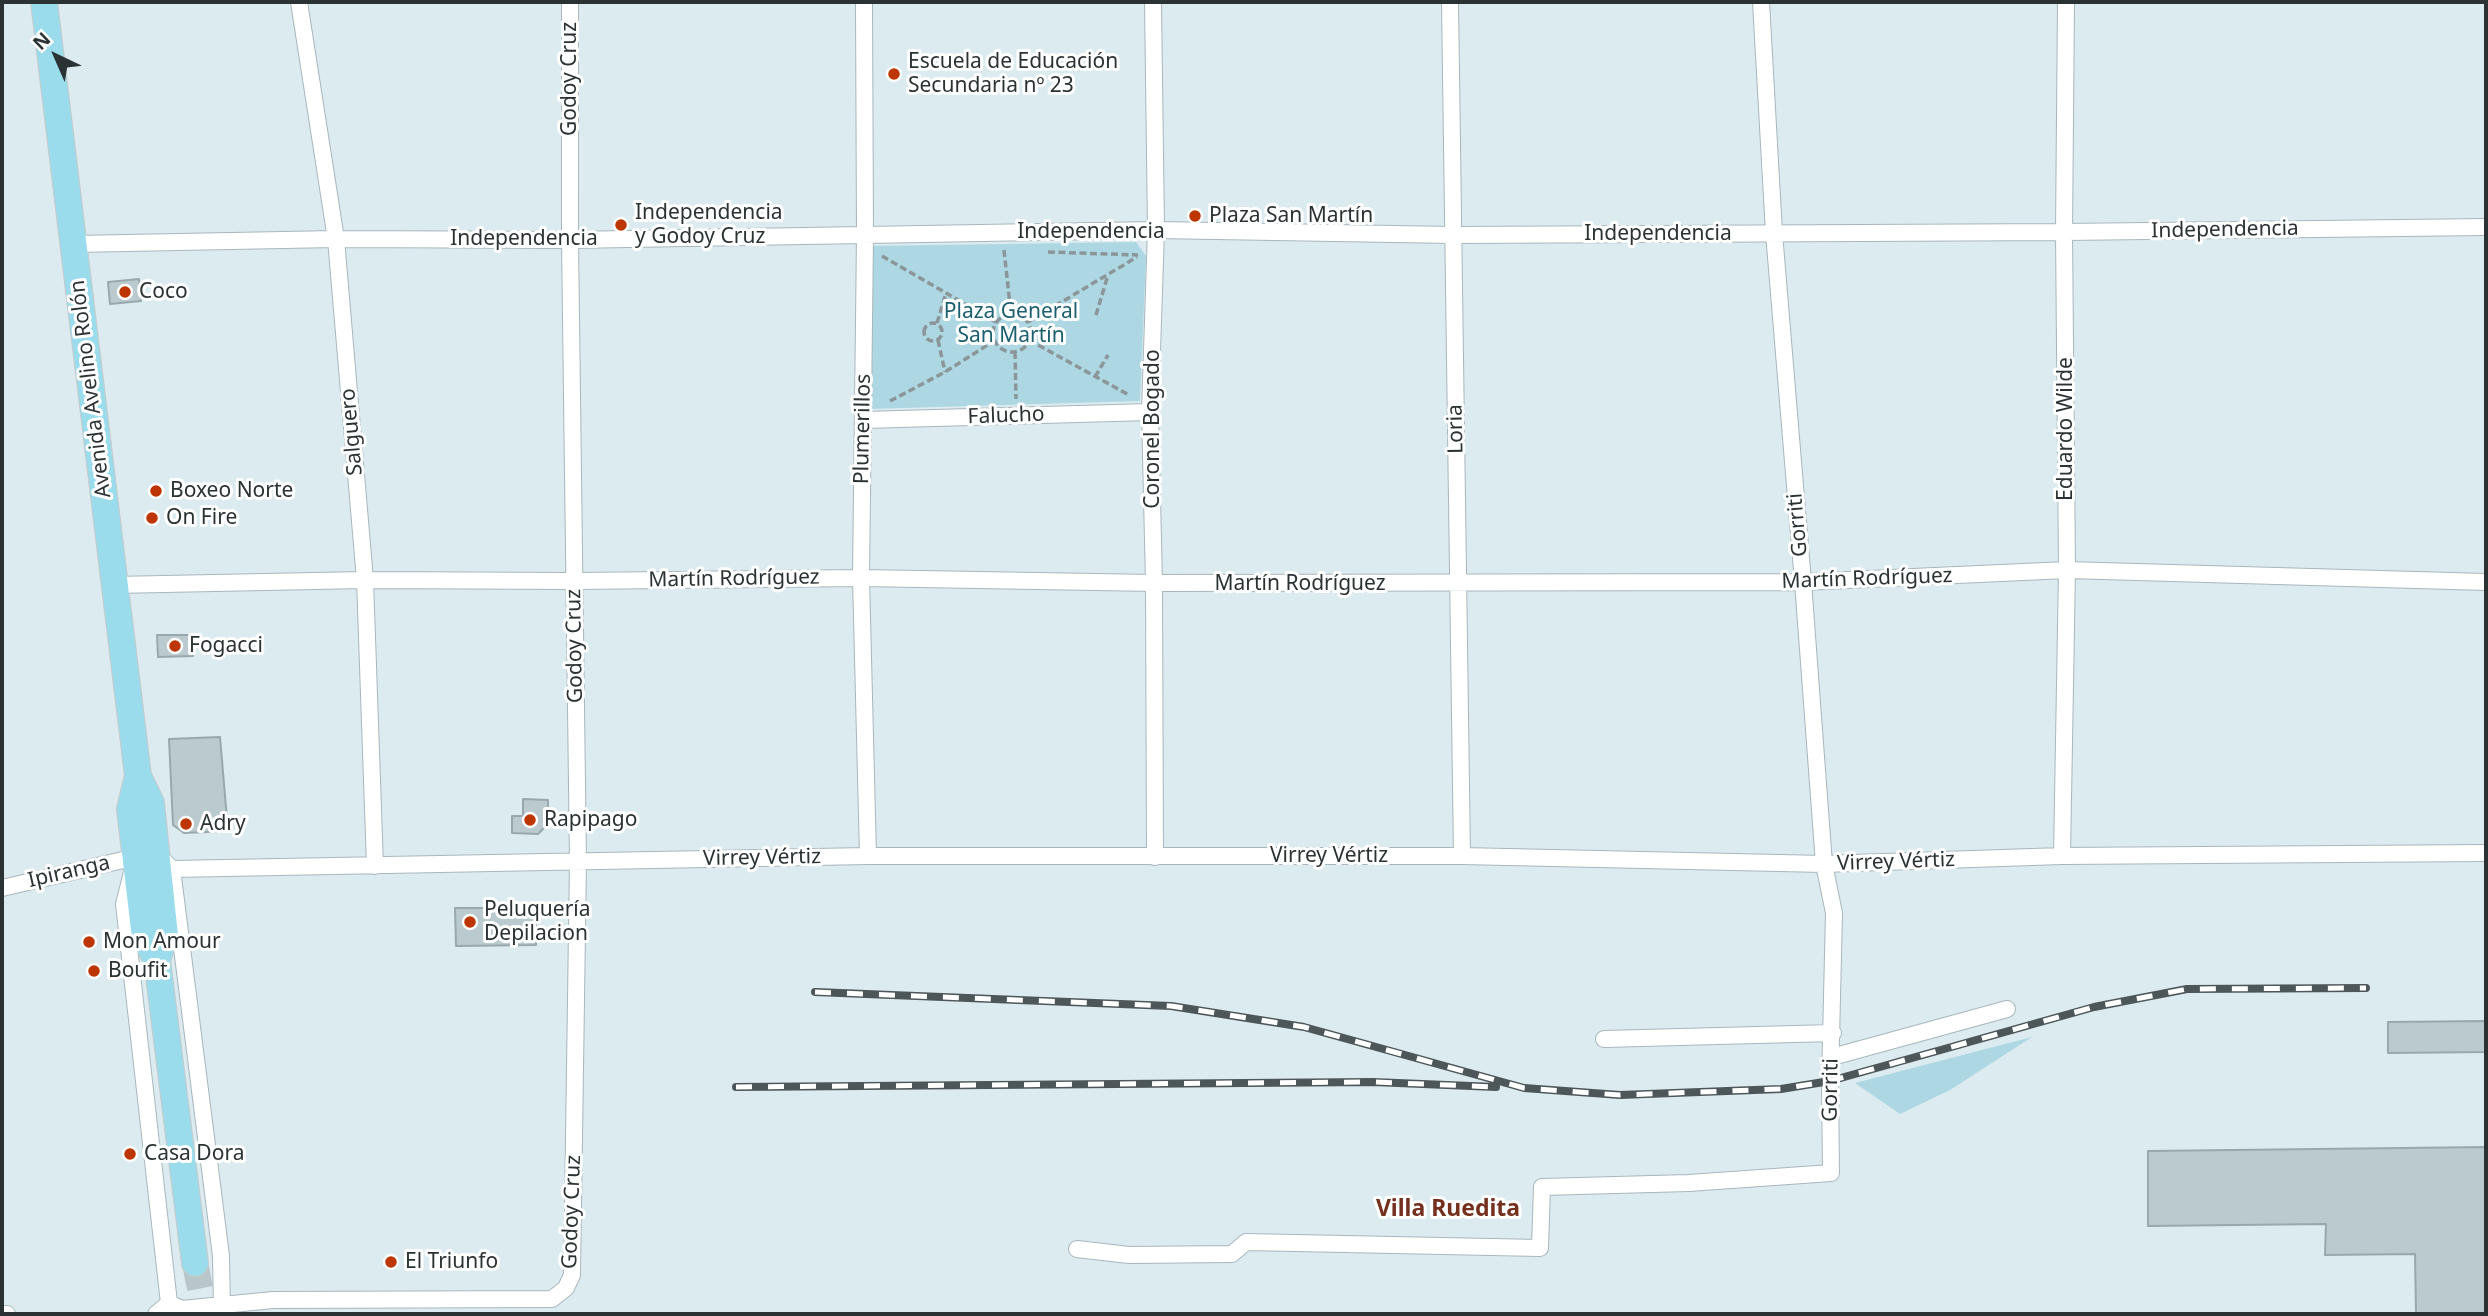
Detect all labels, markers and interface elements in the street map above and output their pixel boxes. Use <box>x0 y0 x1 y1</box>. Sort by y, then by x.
north arrow <box>21 21 91 91</box>
street label: Godoy Cruz <box>557 22 583 136</box>
text: N <box>27 26 56 56</box>
place label: Escuela de Educación Secundaria nº 23 <box>908 49 1118 99</box>
marker: Escuela de Educación Secundaria nº 23 <box>886 66 902 82</box>
place label: Independencia y Godoy Cruz <box>635 200 783 250</box>
place label: Plaza San Martín <box>1209 203 1373 229</box>
marker: Plaza San Martín <box>1187 208 1203 224</box>
street label: Independencia <box>2151 216 2299 244</box>
marker: Independencia y Godoy Cruz <box>613 217 629 233</box>
street label: Independencia <box>1017 219 1165 245</box>
street label: Independencia <box>1584 221 1732 247</box>
street label: Independencia <box>450 226 598 252</box>
street label: Avenida Avelino Rolón <box>65 279 117 499</box>
place label: Coco <box>139 279 188 305</box>
marker: Coco <box>117 284 133 300</box>
park label: Plaza General San Martín <box>944 299 1078 349</box>
street label: Coronel Bogado <box>1140 349 1166 509</box>
street label: Eduardo Wilde <box>2053 357 2079 501</box>
street label: Plumerillos <box>849 374 877 484</box>
street label: Salguero <box>336 387 368 477</box>
street label: Falucho <box>967 402 1045 430</box>
street label: Loria <box>1443 404 1469 454</box>
place label: Boxeo Norte <box>170 478 293 504</box>
marker: Boxeo Norte <box>148 483 164 499</box>
street label: Gorriti <box>1783 492 1813 558</box>
place label: On Fire <box>166 505 237 531</box>
marker: On Fire <box>144 510 160 526</box>
street label: Martín Rodríguez <box>1781 563 1953 595</box>
street label: Martín Rodríguez <box>648 565 820 593</box>
street label: Martín Rodríguez <box>1214 571 1386 597</box>
street label: Godoy Cruz <box>561 589 589 703</box>
place label: Fogacci <box>189 633 263 659</box>
marker: Fogacci <box>167 638 183 654</box>
place label: Rapipago <box>544 807 637 833</box>
place label: Adry <box>200 811 246 837</box>
marker: Rapipago <box>522 812 538 828</box>
marker: Adry <box>178 816 194 832</box>
street label: Virrey Vértiz <box>1270 843 1388 869</box>
street label: Virrey Vértiz <box>703 844 821 872</box>
street label: Virrey Vértiz <box>1837 847 1955 877</box>
street label: Ipiranga <box>26 850 112 894</box>
place label: Peluquería Depilacion <box>484 897 591 947</box>
marker: Peluquería Depilacion <box>462 914 478 930</box>
place label: Mon Amour <box>103 929 221 955</box>
marker: Mon Amour <box>81 934 97 950</box>
place label: Boufit <box>108 958 168 984</box>
marker: Boufit <box>86 963 102 979</box>
street label: Gorriti <box>1818 1058 1844 1122</box>
place label: Casa Dora <box>144 1141 244 1167</box>
marker: Casa Dora <box>122 1146 138 1162</box>
street label: Godoy Cruz <box>557 1155 587 1269</box>
district label: Villa Ruedita <box>1376 1195 1520 1223</box>
place label: El Triunfo <box>405 1249 498 1275</box>
marker: El Triunfo <box>383 1254 399 1270</box>

